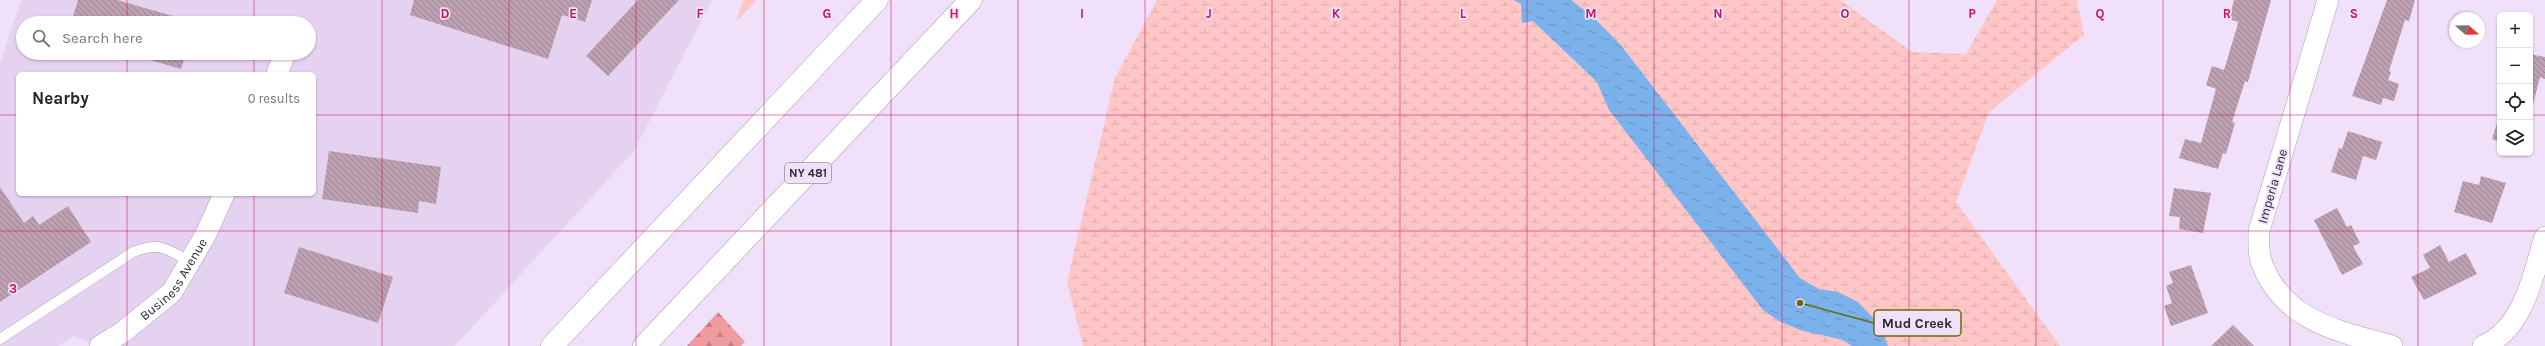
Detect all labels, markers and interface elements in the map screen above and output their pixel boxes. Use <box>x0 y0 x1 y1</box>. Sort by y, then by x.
text: D <box>441 6 450 21</box>
text: E <box>569 6 577 21</box>
text: F <box>696 6 704 21</box>
text: G <box>823 6 831 21</box>
text: H <box>949 6 959 21</box>
text: I <box>1080 6 1084 21</box>
text: J <box>1206 6 1212 21</box>
text: K <box>1332 6 1341 21</box>
text: L <box>1460 6 1467 21</box>
text: M <box>1585 6 1597 21</box>
text: N <box>1713 6 1723 21</box>
text: O <box>1841 6 1850 21</box>
text: P <box>1968 6 1976 21</box>
text: Q <box>2096 6 2105 21</box>
text: R <box>2223 6 2231 21</box>
text: S <box>2350 6 2358 21</box>
north arrow <box>2449 12 2485 48</box>
map controls <box>2497 12 2533 156</box>
button: + <box>2497 12 2533 48</box>
search box <box>16 16 316 60</box>
icon: search <box>30 27 52 49</box>
text: Search here <box>62 29 143 47</box>
button: − <box>2497 48 2533 84</box>
button: locate <box>2497 84 2533 120</box>
text: Nearby <box>32 88 89 108</box>
text: 0 results <box>248 91 300 106</box>
button: layers <box>2497 120 2533 156</box>
street label: Imperia Lane <box>2255 147 2290 225</box>
road number: NY 481 <box>785 163 831 183</box>
street label: Business Avenue <box>137 235 210 323</box>
text: 3 <box>9 281 17 296</box>
callout: Mud Creek <box>1874 310 1961 336</box>
text: Mud Creek <box>1882 315 1953 332</box>

